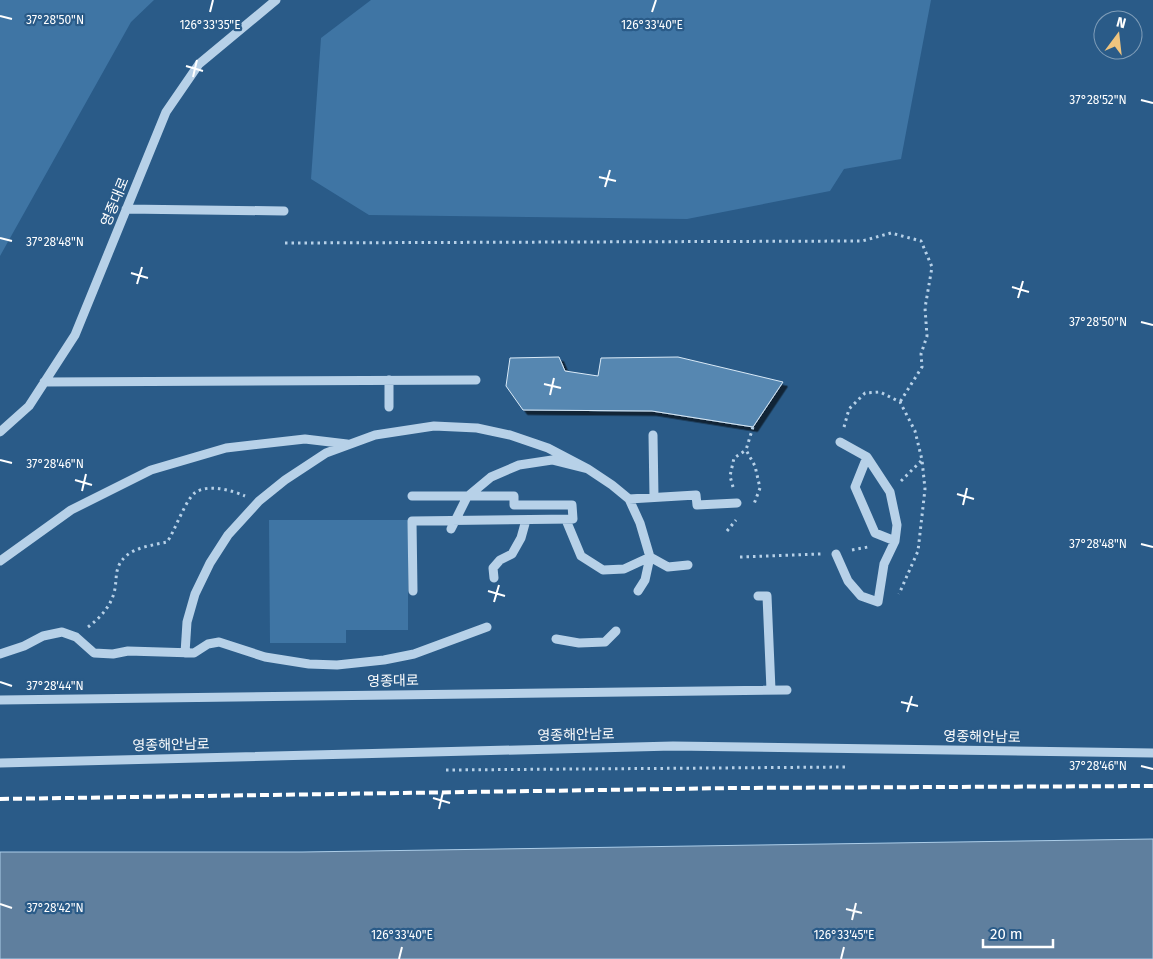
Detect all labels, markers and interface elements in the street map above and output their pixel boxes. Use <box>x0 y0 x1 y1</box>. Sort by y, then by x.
north arrow <box>1093 10 1143 60</box>
text: 37°28'50"N <box>26 13 84 27</box>
text: N <box>1115 14 1128 32</box>
text: 126°33'35"E <box>179 18 241 32</box>
text: 126°33'40"E <box>621 18 683 32</box>
text: 37°28'52"N <box>1069 93 1127 107</box>
street label: 영종대로 <box>97 175 133 229</box>
text: 37°28'48"N <box>26 235 84 249</box>
text: 37°28'50"N <box>1069 315 1127 329</box>
text: 37°28'46"N <box>26 457 84 471</box>
text: 37°28'48"N <box>1069 537 1127 551</box>
street label: 영종대로 <box>367 672 419 690</box>
text: 37°28'44"N <box>26 679 84 693</box>
street label: 영종해안남로 <box>537 726 615 744</box>
street label: 영종해안남로 <box>943 728 1021 746</box>
street label: 영종해안남로 <box>132 736 210 754</box>
text: 37°28'46"N <box>1069 759 1127 773</box>
text: 37°28'42"N <box>26 901 84 915</box>
scale bar <box>983 916 1053 948</box>
text: 20 m <box>990 925 1023 943</box>
text: 126°33'40"E <box>371 928 433 942</box>
text: 126°33'45"E <box>814 928 874 942</box>

